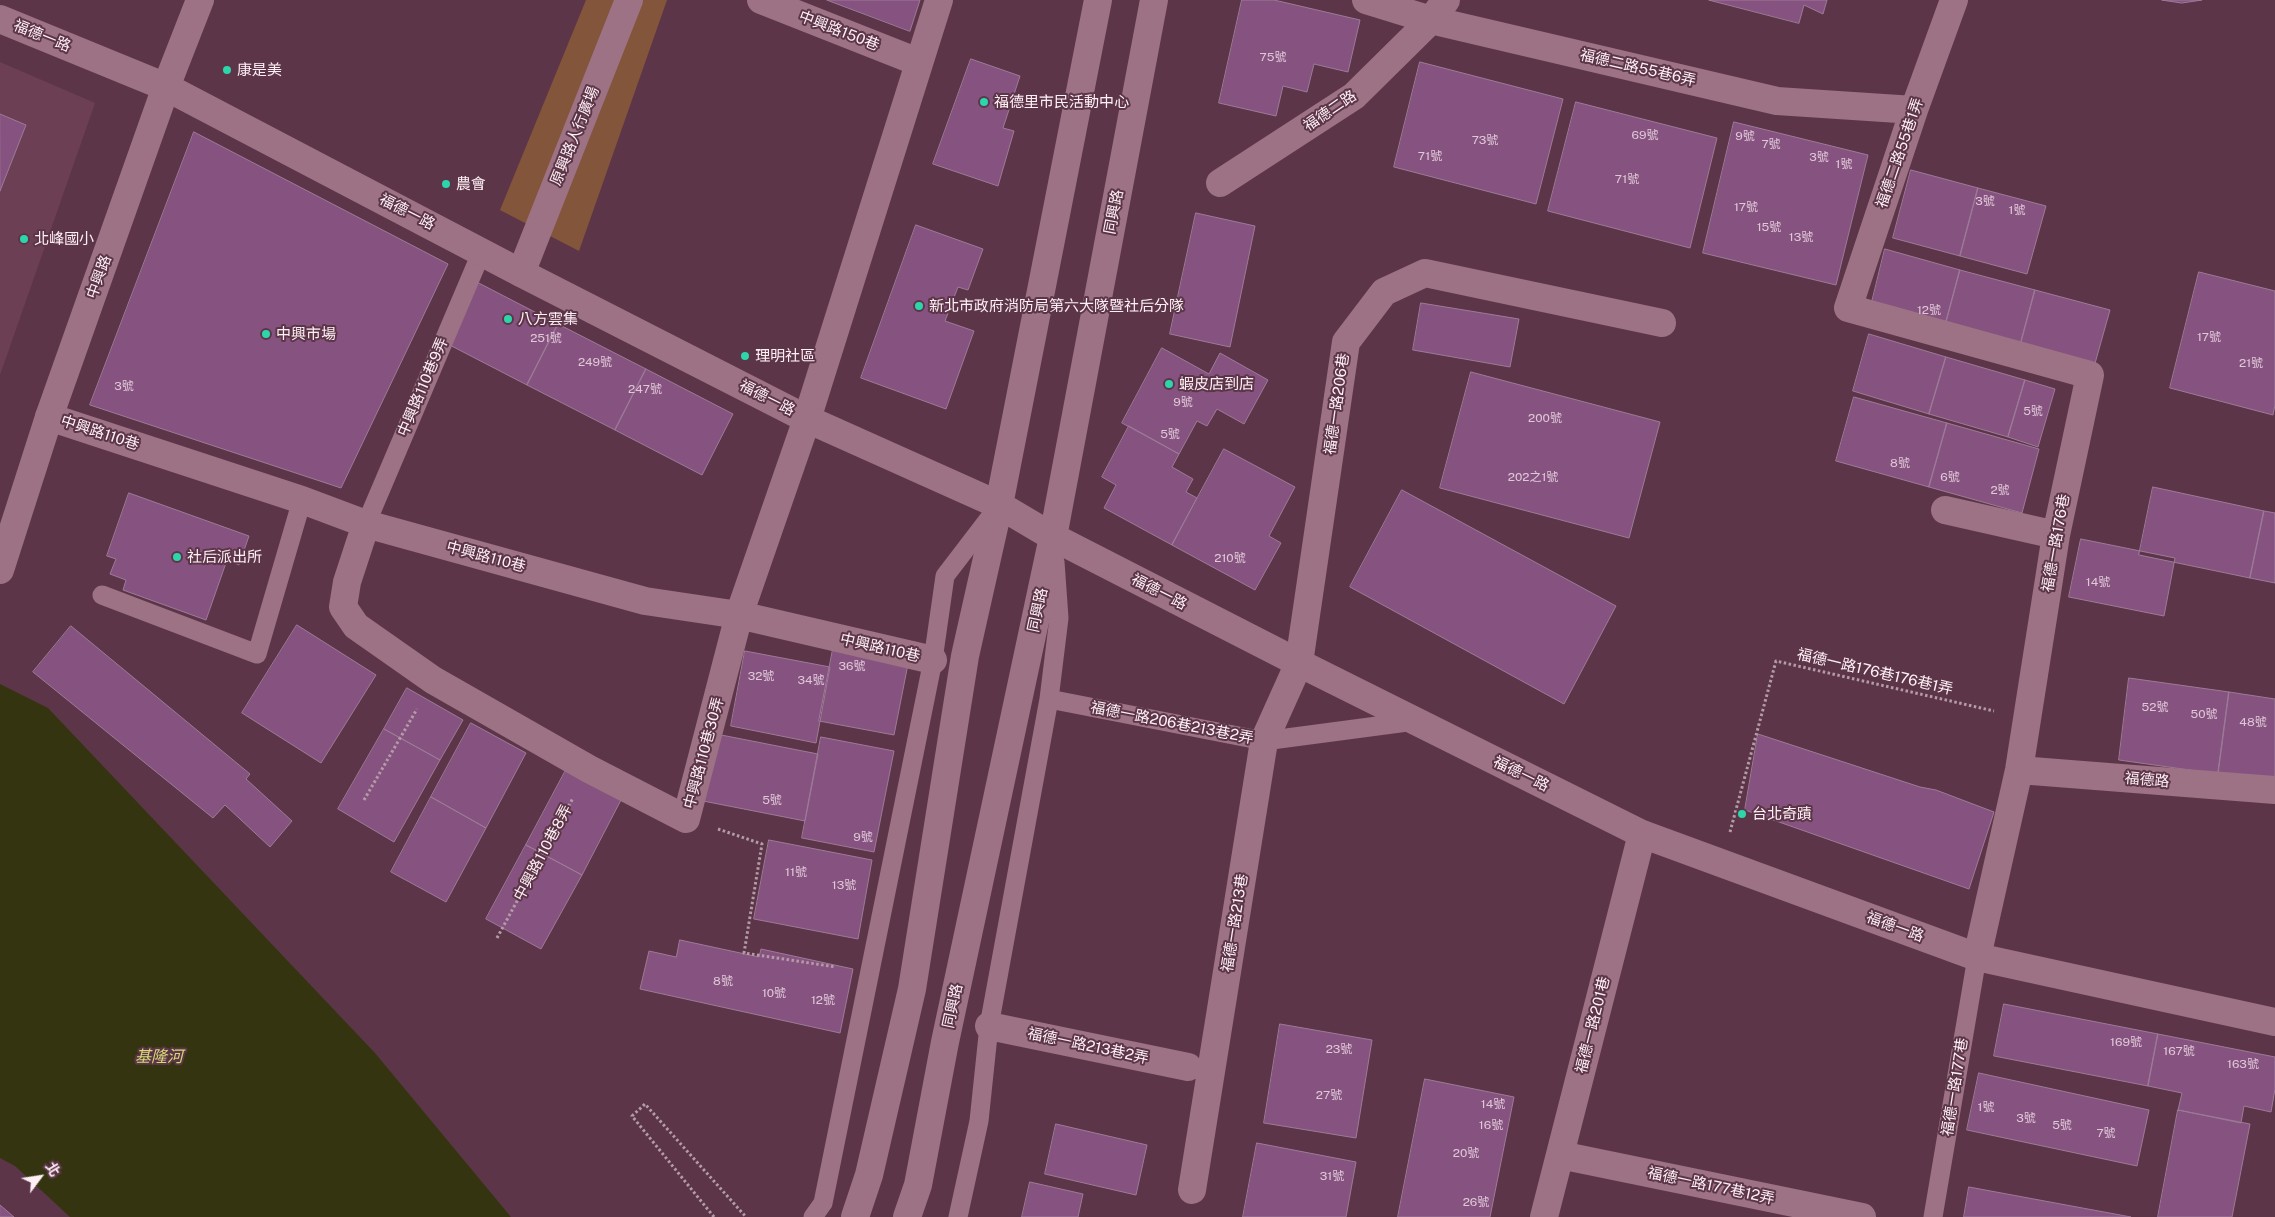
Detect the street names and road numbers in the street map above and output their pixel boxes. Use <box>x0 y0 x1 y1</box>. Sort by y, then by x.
street label: 中興路150巷 <box>796 7 882 55</box>
street label: 福德一路 <box>11 16 73 56</box>
street label: 福德二路55巷6弄 <box>1578 46 1698 90</box>
street label: 原興路人行廣場 <box>547 84 603 188</box>
street label: 福德二路 <box>1300 87 1360 135</box>
street label: 福德二路55巷1弄 <box>1873 96 1927 210</box>
street label: 同興路 <box>1101 188 1127 236</box>
street label: 福德一路 <box>376 190 438 234</box>
street label: 中興路 <box>83 253 115 301</box>
street label: 中興路110巷9弄 <box>394 335 452 439</box>
street label: 福德一路206巷 <box>1321 352 1353 456</box>
street label: 福德一路 <box>736 376 798 420</box>
street label: 中興路110巷 <box>59 412 141 454</box>
street label: 福德一路176巷 <box>2039 493 2073 593</box>
street label: 中興路110巷 <box>444 538 528 576</box>
street label: 福德一路 <box>1128 570 1190 614</box>
street label: 同興路 <box>1025 586 1051 634</box>
street label: 中興路110巷 <box>838 630 922 666</box>
street label: 福德一路176巷176巷1弄 <box>1795 645 1955 699</box>
street label: 中興路110巷30弄 <box>680 695 728 811</box>
street label: 福德一路206巷213巷2弄 <box>1089 698 1255 748</box>
street label: 福德一路 <box>1490 753 1552 795</box>
street label: 福德路 <box>2124 769 2170 791</box>
street label: 中興路110巷8弄 <box>510 802 576 904</box>
street label: 福德一路213巷 <box>1218 872 1252 974</box>
street label: 福德一路 <box>1864 908 1926 946</box>
street label: 福德一路201巷 <box>1572 975 1614 1075</box>
street label: 同興路 <box>940 982 966 1030</box>
street label: 福德一路213巷2弄 <box>1026 1024 1150 1068</box>
street label: 福德一路177巷 <box>1938 1037 1972 1137</box>
street label: 福德一路177巷12弄 <box>1646 1164 1776 1208</box>

